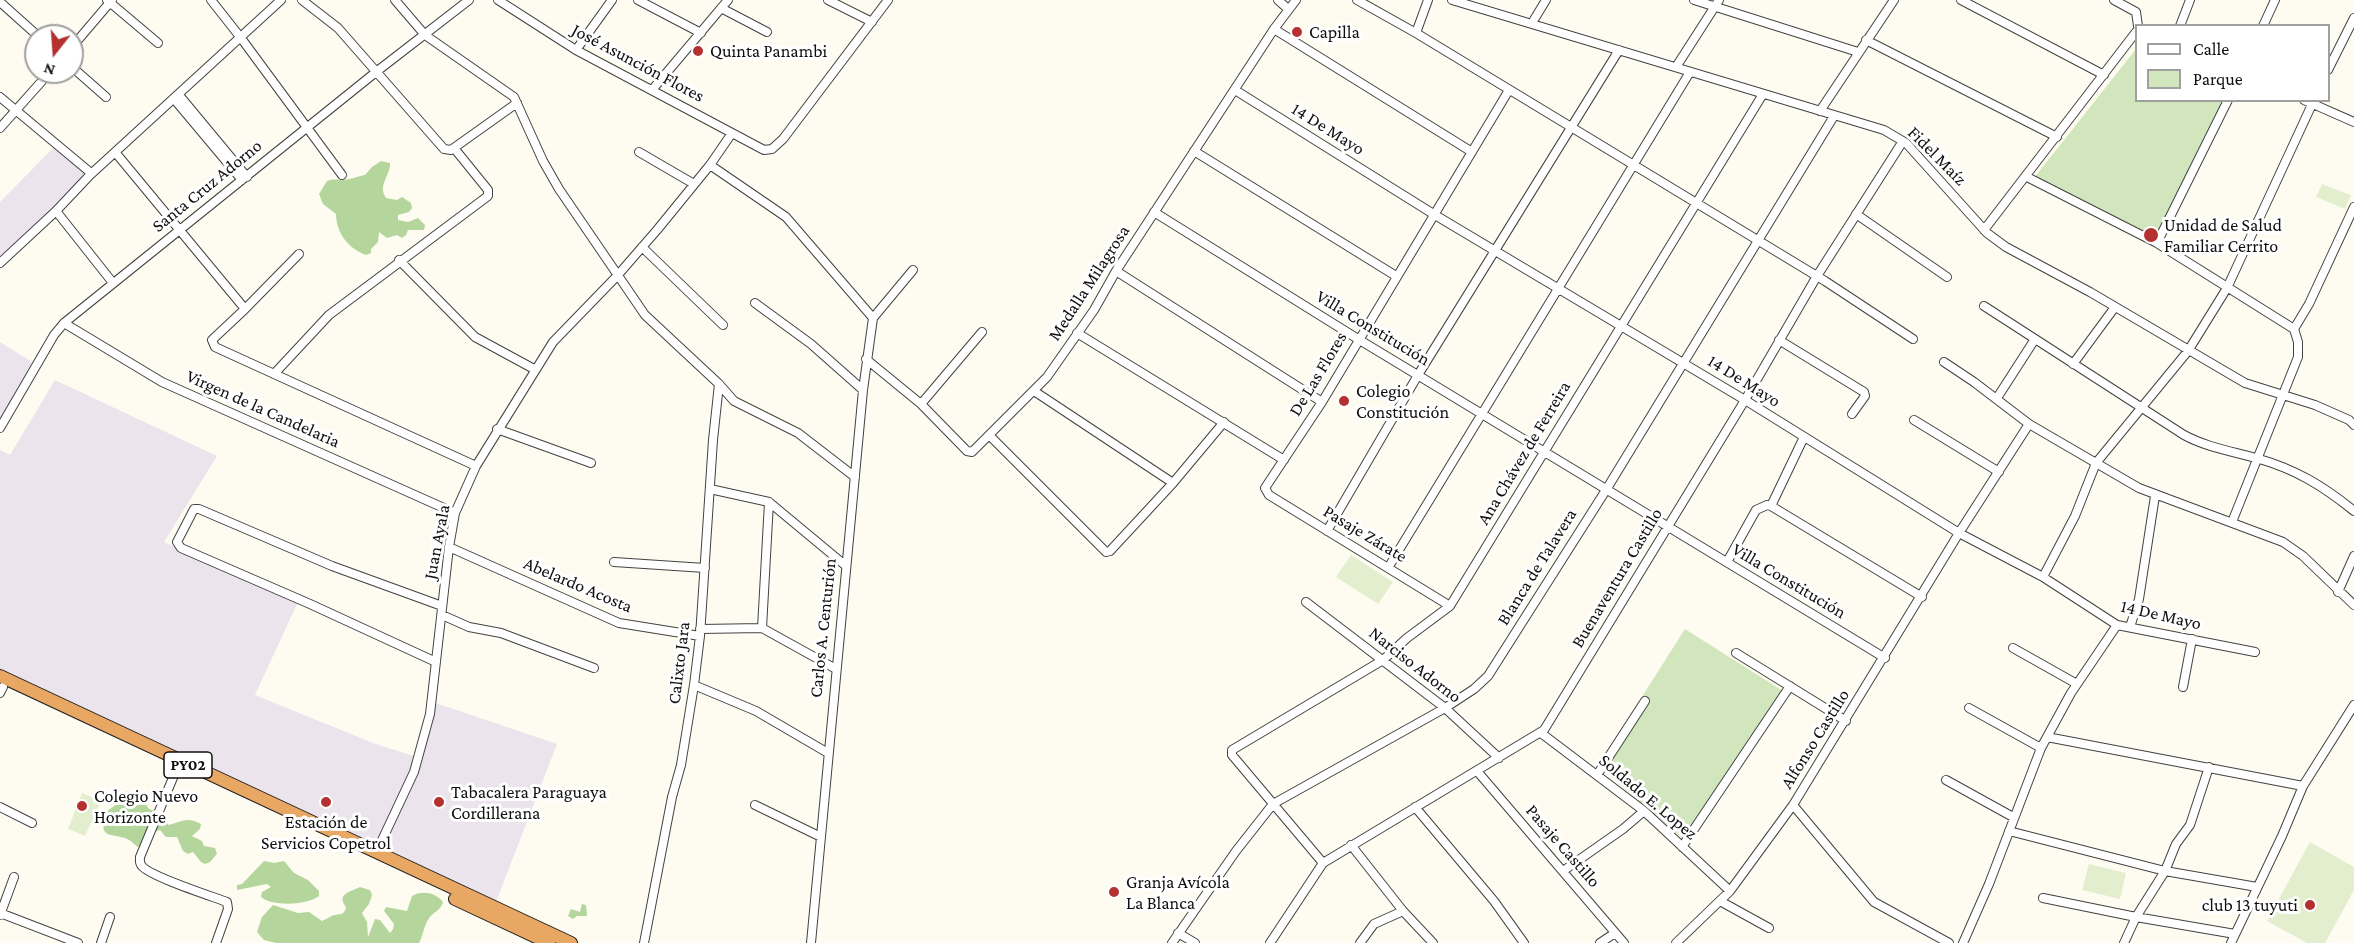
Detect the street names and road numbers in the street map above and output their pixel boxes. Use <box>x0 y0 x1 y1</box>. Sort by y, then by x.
street label: José Asunción Flores <box>568 19 708 107</box>
street label: 14 De Mayo <box>1287 98 1369 160</box>
street label: Fidel Maíz <box>1903 122 1971 190</box>
street label: Santa Cruz Adorno <box>148 135 266 237</box>
street label: Medalla Milagrosa <box>1044 221 1134 345</box>
street label: Villa Constitución <box>1312 286 1434 370</box>
street label: De Las Flores <box>1284 328 1352 420</box>
street label: 14 De Mayo <box>1703 350 1785 412</box>
street label: Virgen de la Candelaria <box>183 365 343 453</box>
street label: Ana Chávez de Ferreira <box>1473 377 1575 529</box>
street label: Pasaje Zárate <box>1319 501 1411 567</box>
street label: Juan Ayala <box>419 503 455 581</box>
street label: Buenaventura Castillo <box>1567 504 1667 652</box>
street label: Blanca de Talavera <box>1492 505 1582 629</box>
street label: Villa Constitución <box>1728 539 1850 623</box>
street label: Abelardo Acosta <box>520 552 636 618</box>
street label: Carlos A. Centurión <box>805 557 841 699</box>
street label: 14 De Mayo <box>2119 595 2203 635</box>
street label: Calixto Jara <box>663 621 695 705</box>
street label: Narciso Adorno <box>1365 622 1465 708</box>
street label: Alfonso Castillo <box>1776 685 1854 793</box>
street label: Soldado E. Lopez <box>1594 750 1702 844</box>
road number: PY02 <box>164 752 212 778</box>
street label: Pasaje Castillo <box>1521 800 1605 892</box>

